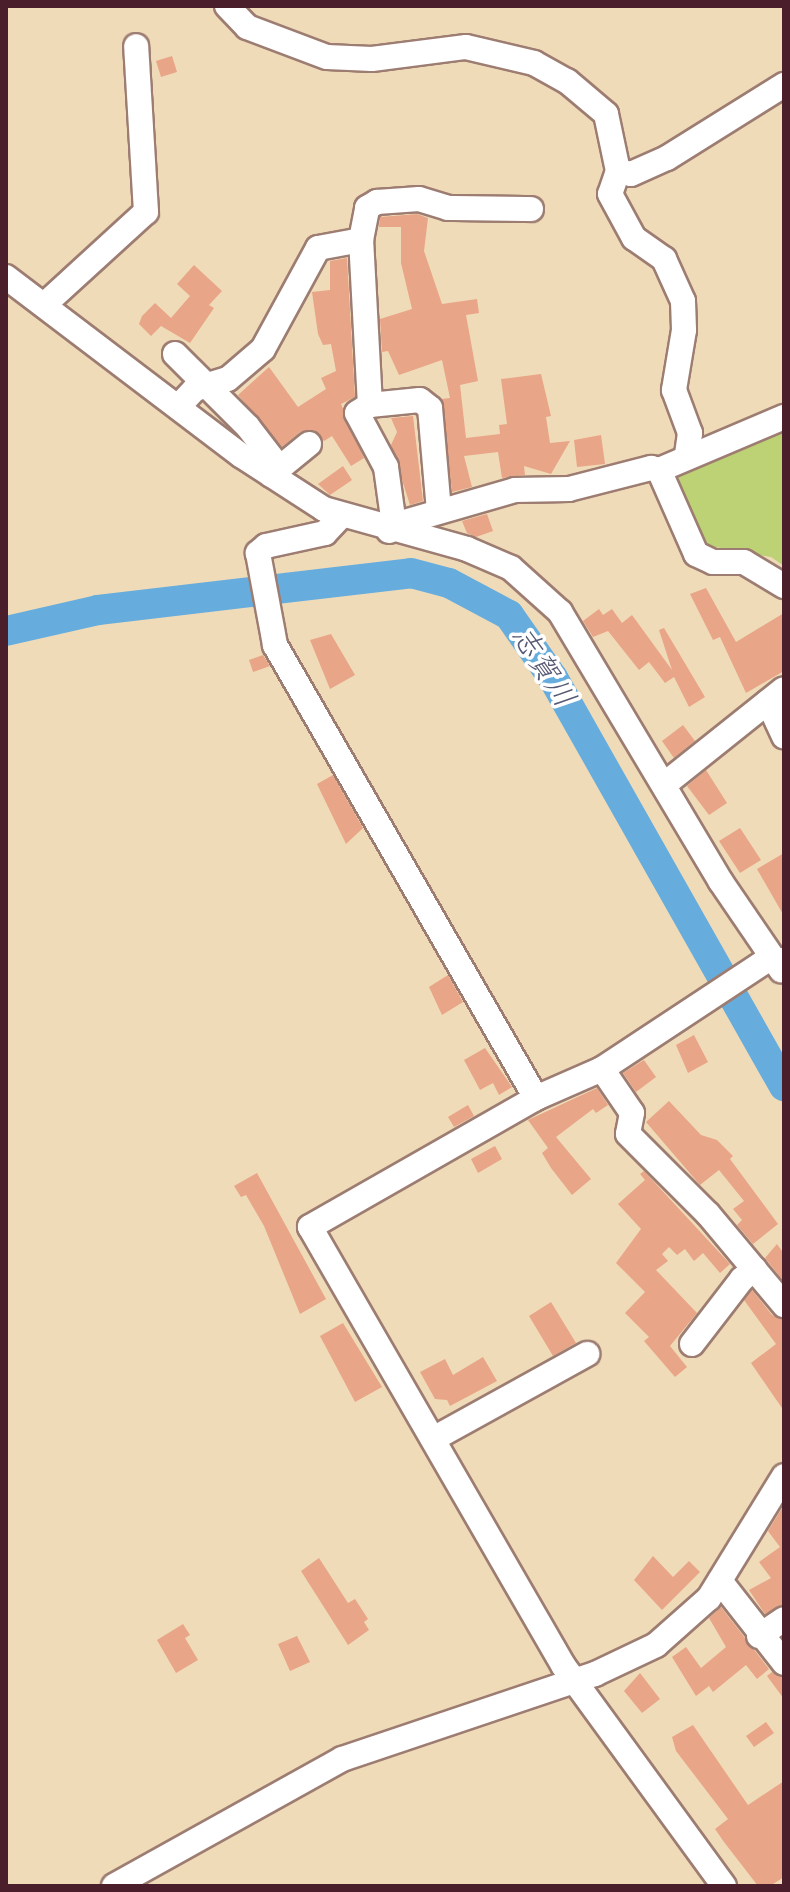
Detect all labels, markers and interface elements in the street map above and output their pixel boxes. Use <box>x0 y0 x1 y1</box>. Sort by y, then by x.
water label: 志賀川 <box>503 619 583 715</box>

